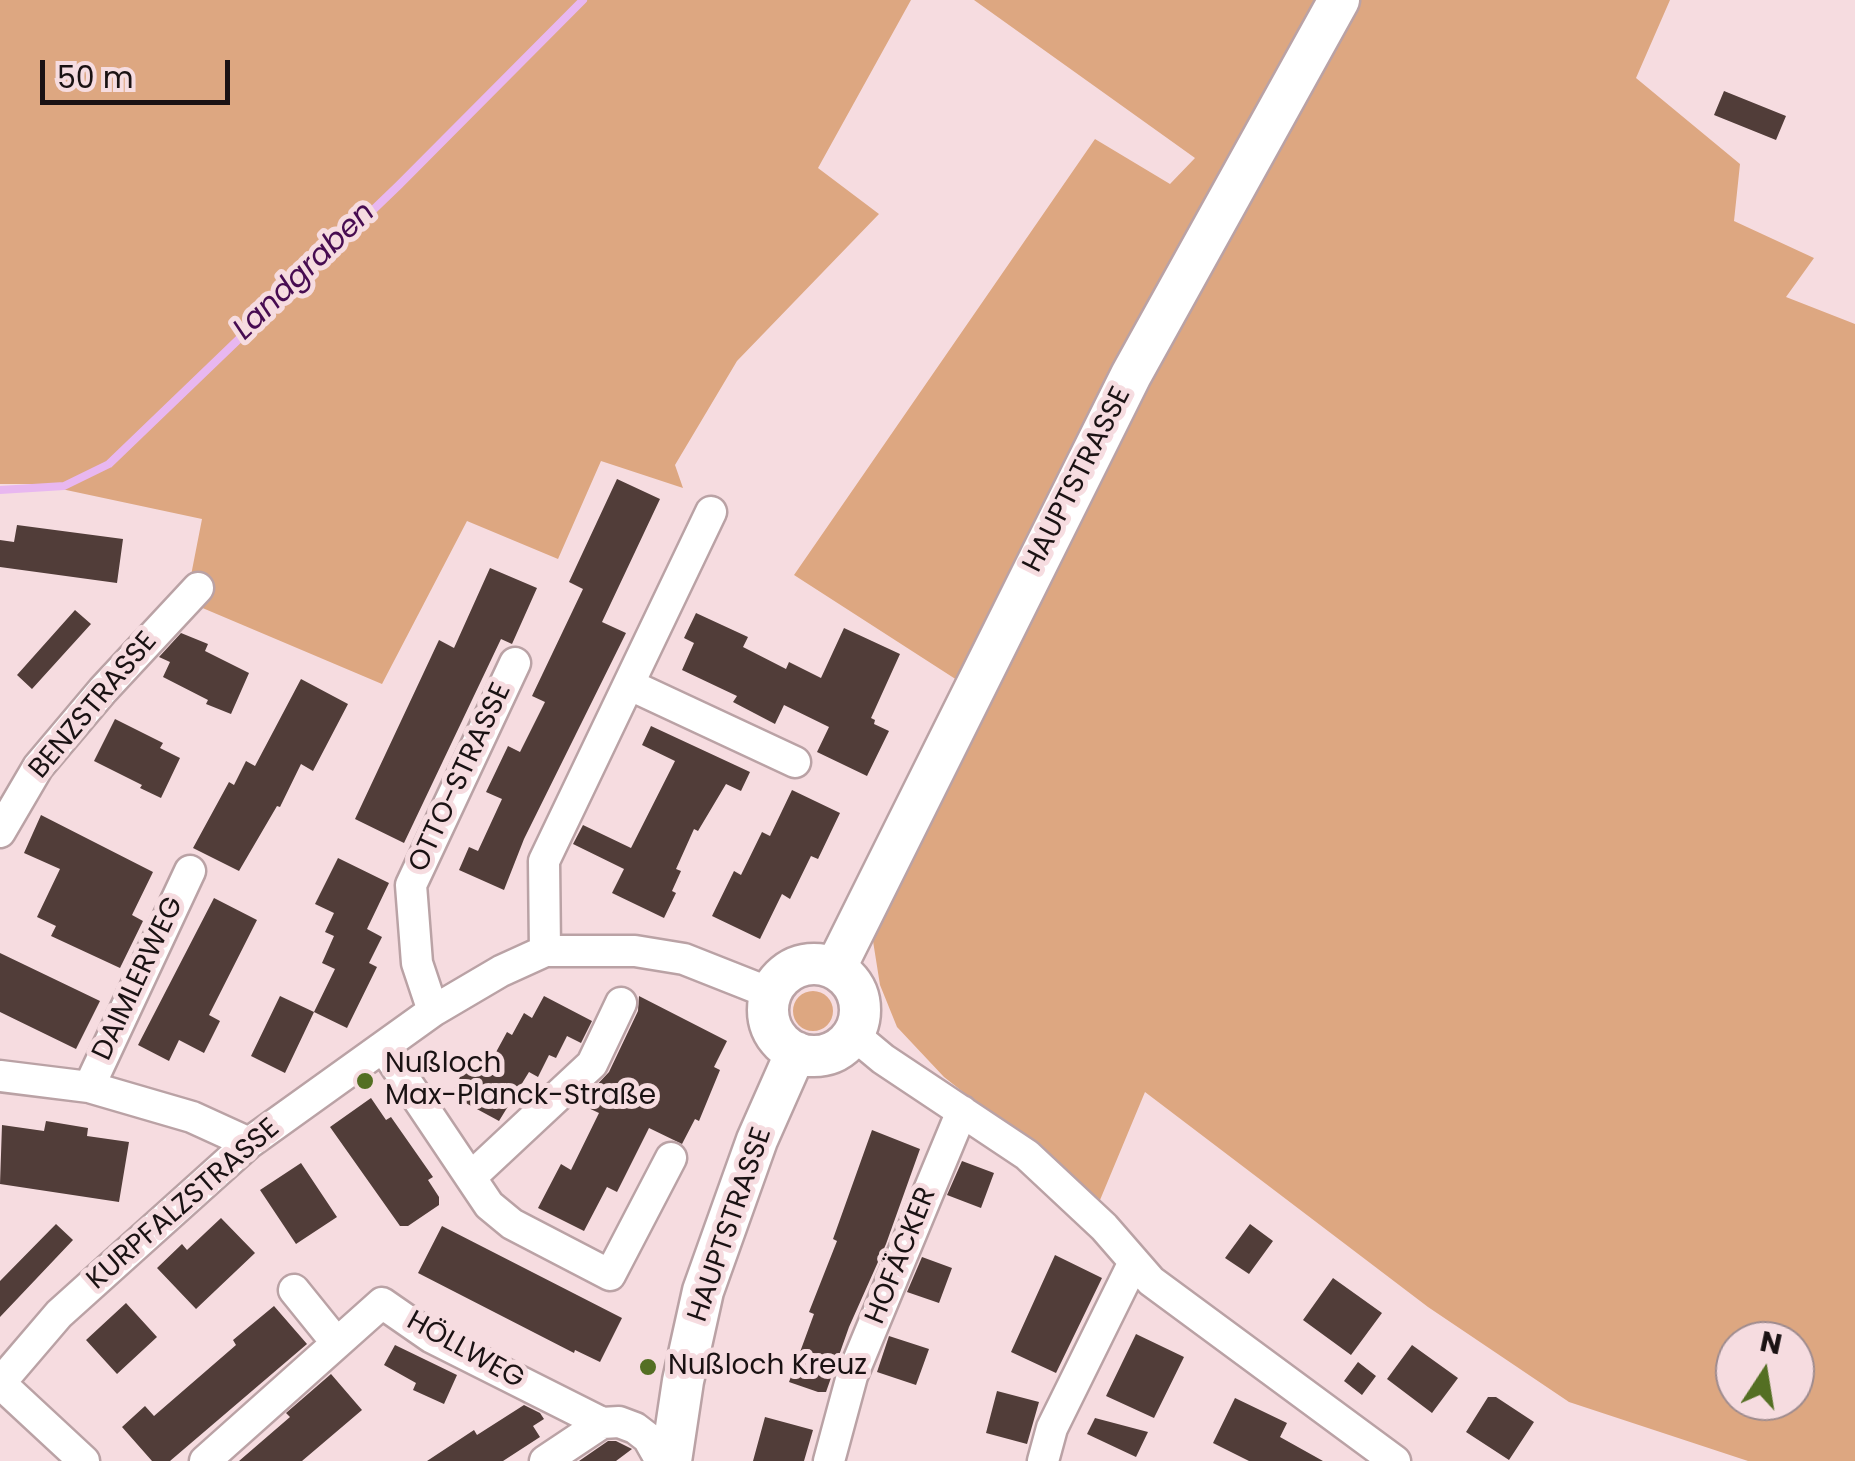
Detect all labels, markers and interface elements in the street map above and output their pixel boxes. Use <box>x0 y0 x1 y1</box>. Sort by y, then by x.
scale bar <box>45 40 235 102</box>
text: 50 m <box>57 56 134 99</box>
water label: Landgraben <box>227 196 383 348</box>
street label: HAUPTSTRASSE <box>1017 382 1139 578</box>
street label: BENZSTRASSE <box>23 626 165 786</box>
street label: OTTO-STRASSE <box>403 678 519 878</box>
street label: DAIMLERWEG <box>86 892 192 1066</box>
place label: Nußloch Max-Planck-Straße <box>385 1048 656 1114</box>
marker: Nußloch Max-Planck-Straße <box>354 1070 376 1092</box>
street label: KURPFALZSTRASSE <box>81 1112 287 1298</box>
street label: HAUPTSTRASSE <box>682 1123 780 1327</box>
street label: HOFÄCKER <box>859 1183 945 1329</box>
street label: HÖLLWEG <box>400 1305 530 1397</box>
north arrow <box>1715 1321 1815 1421</box>
text: N <box>1757 1322 1785 1364</box>
place label: Nußloch Kreuz <box>668 1350 867 1384</box>
marker: Nußloch Kreuz <box>637 1356 659 1378</box>

